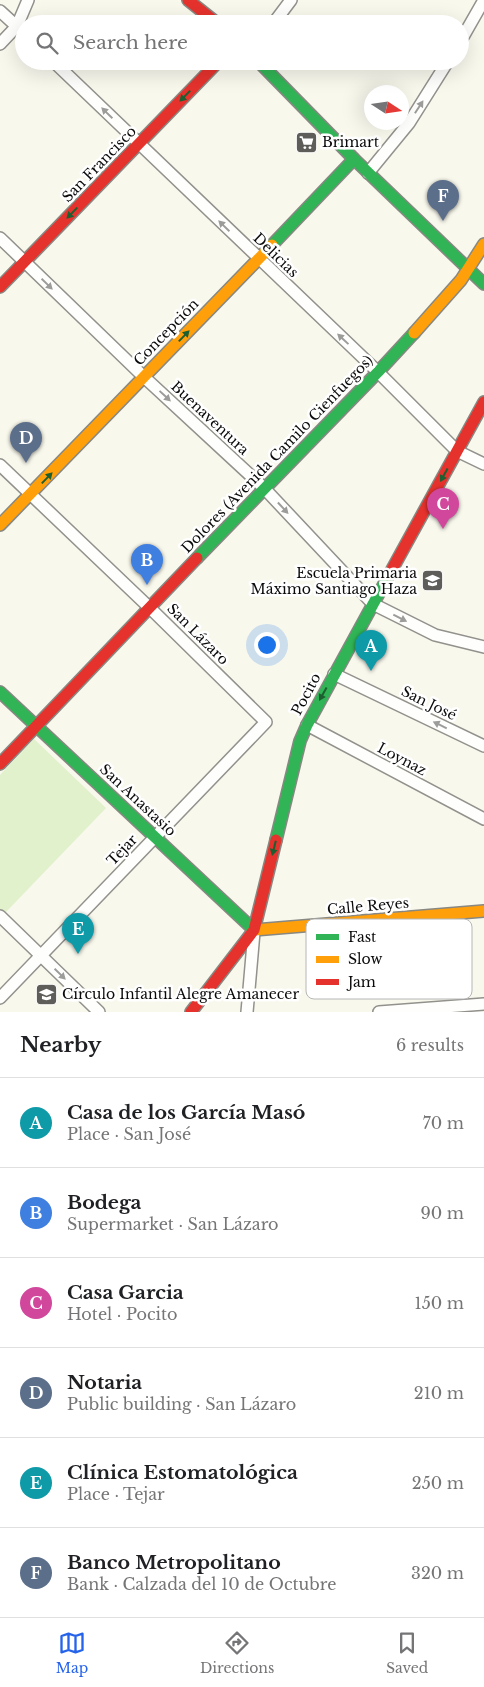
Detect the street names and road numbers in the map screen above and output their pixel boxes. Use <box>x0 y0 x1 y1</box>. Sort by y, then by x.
street label: San Francisco <box>58 122 140 206</box>
street label: Delicias <box>250 229 302 281</box>
street label: Concepción <box>130 295 203 369</box>
street label: Dolores (Avenida Camilo Cienfuegos) <box>177 351 377 557</box>
street label: Buenaventura <box>167 377 253 459</box>
street label: San Lázaro <box>163 599 233 669</box>
street label: Pocito <box>287 670 325 718</box>
street label: San José <box>398 682 460 724</box>
street label: Loynaz <box>374 739 430 780</box>
street label: San Anastasio <box>96 760 180 840</box>
street label: Tejar <box>103 830 141 869</box>
street label: Calle Reyes <box>326 893 410 919</box>

